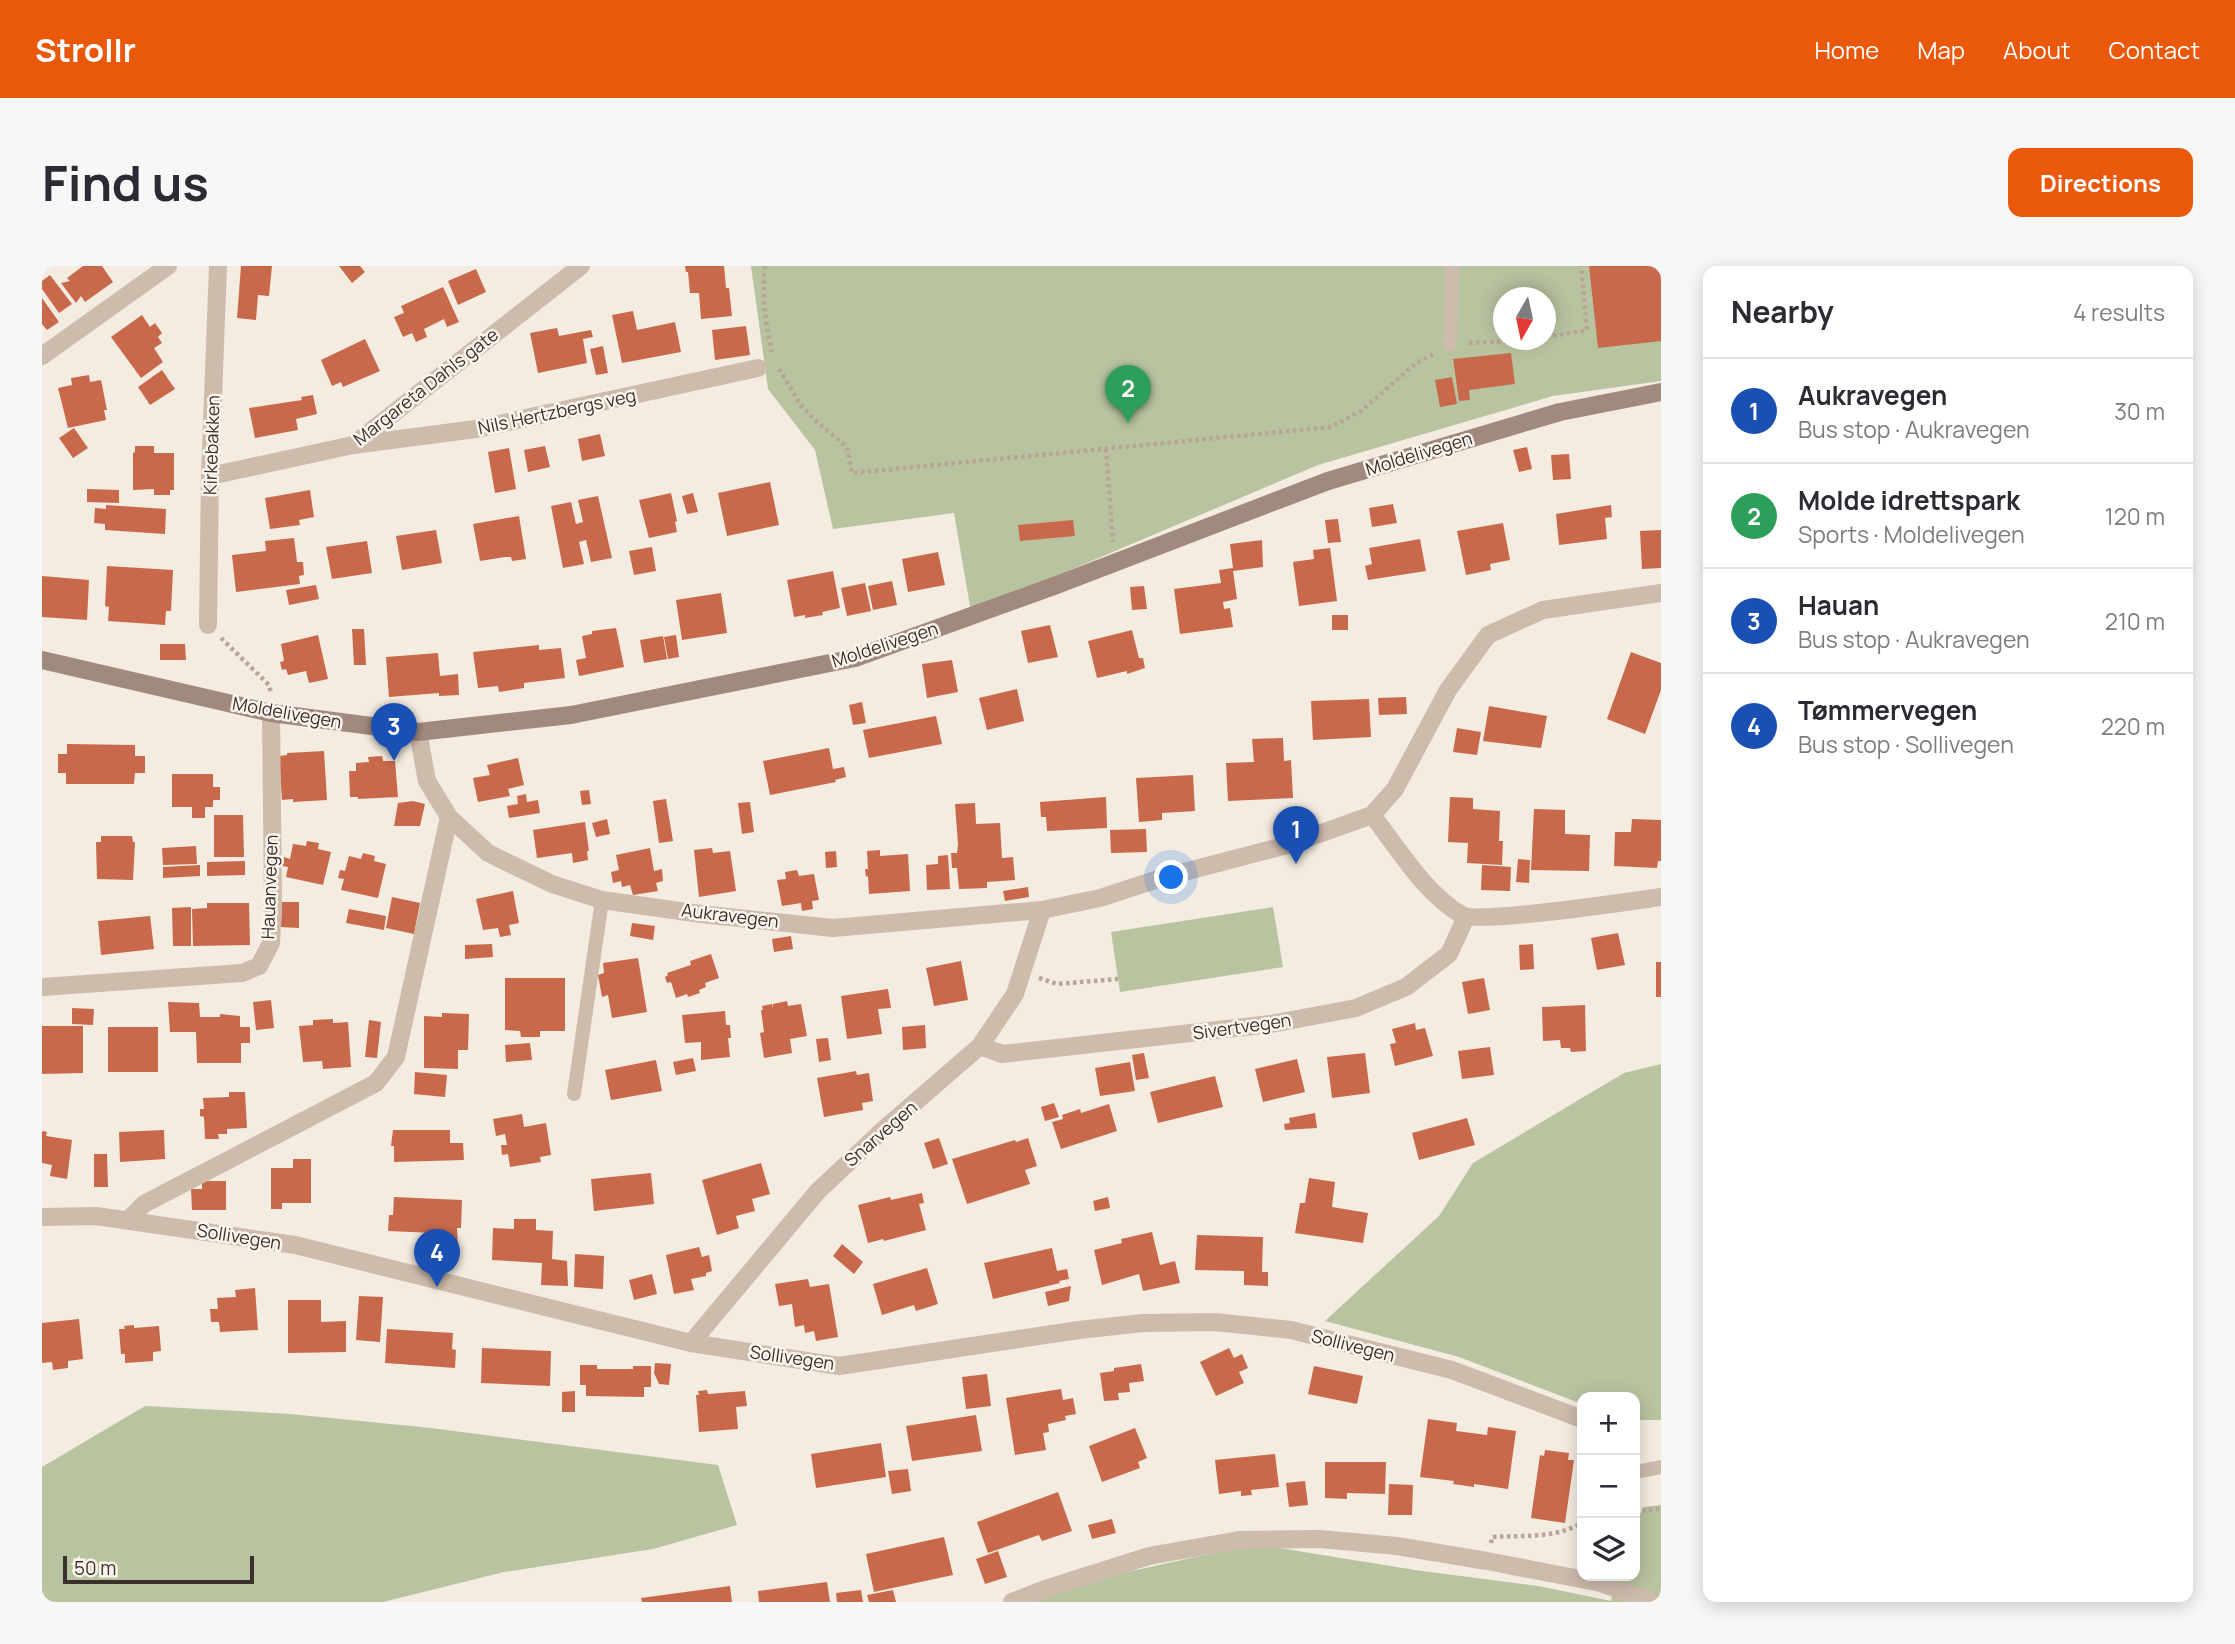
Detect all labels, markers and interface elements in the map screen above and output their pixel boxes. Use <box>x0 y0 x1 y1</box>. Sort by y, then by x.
text: Strollr <box>35 27 136 72</box>
text: Home <box>1814 33 1879 66</box>
text: Map <box>1917 33 1965 66</box>
text: About <box>2003 33 2071 66</box>
text: Contact <box>2109 33 2200 66</box>
button: Directions <box>2008 148 2193 217</box>
text: Find us <box>42 149 209 216</box>
north arrow <box>1493 287 1556 350</box>
text: Nearby <box>1731 291 1834 332</box>
text: 4 results <box>2073 296 2165 328</box>
street label: Margareta Dahls gate <box>348 322 503 450</box>
pin: 2 <box>1105 365 1151 423</box>
text: Aukravegen <box>1798 377 1947 413</box>
street label: Nils Hertzbergs veg <box>476 383 638 439</box>
street label: Kirkebakken <box>197 395 225 495</box>
text: 1 <box>1749 395 1759 427</box>
text: 30 m <box>2114 395 2165 427</box>
text: Bus stop · Aukravegen <box>1798 413 2030 445</box>
street label: Moldelivegen <box>1362 425 1475 481</box>
text: Molde idrettspark <box>1798 482 2020 518</box>
text: 2 <box>1747 500 1761 532</box>
text: 120 m <box>2105 500 2165 532</box>
text: Sports · Moldelivegen <box>1798 518 2025 550</box>
text: Hauan <box>1798 587 1879 623</box>
text: 3 <box>1747 605 1761 637</box>
text: 210 m <box>2105 605 2165 637</box>
street label: Moldelivegen <box>828 616 941 673</box>
text: Bus stop · Aukravegen <box>1798 623 2030 655</box>
street label: Moldelivegen <box>231 691 344 733</box>
text: Tømmervegen <box>1798 692 1977 728</box>
pin: 3 <box>371 703 417 761</box>
text: 4 <box>1747 710 1761 742</box>
text: 220 m <box>2101 710 2165 742</box>
text: Bus stop · Sollivegen <box>1798 728 2014 760</box>
pin: 1 <box>1273 806 1319 864</box>
street label: Hauanvegen <box>255 834 283 940</box>
your location <box>1154 860 1188 894</box>
street label: Aukravegen <box>680 897 780 933</box>
street label: Sivertvegen <box>1191 1007 1293 1045</box>
street label: Snarvegen <box>839 1095 922 1172</box>
street label: Sollivegen <box>195 1217 283 1255</box>
pin: 4 <box>414 1229 460 1287</box>
street label: Sollivegen <box>1309 1323 1398 1367</box>
street label: Sollivegen <box>748 1339 836 1375</box>
map controls <box>1577 1392 1640 1581</box>
button: + <box>1577 1392 1640 1455</box>
button: − <box>1577 1455 1640 1518</box>
button: layers <box>1577 1518 1640 1581</box>
scale bar <box>63 1553 254 1585</box>
text: 50 m <box>74 1555 116 1581</box>

